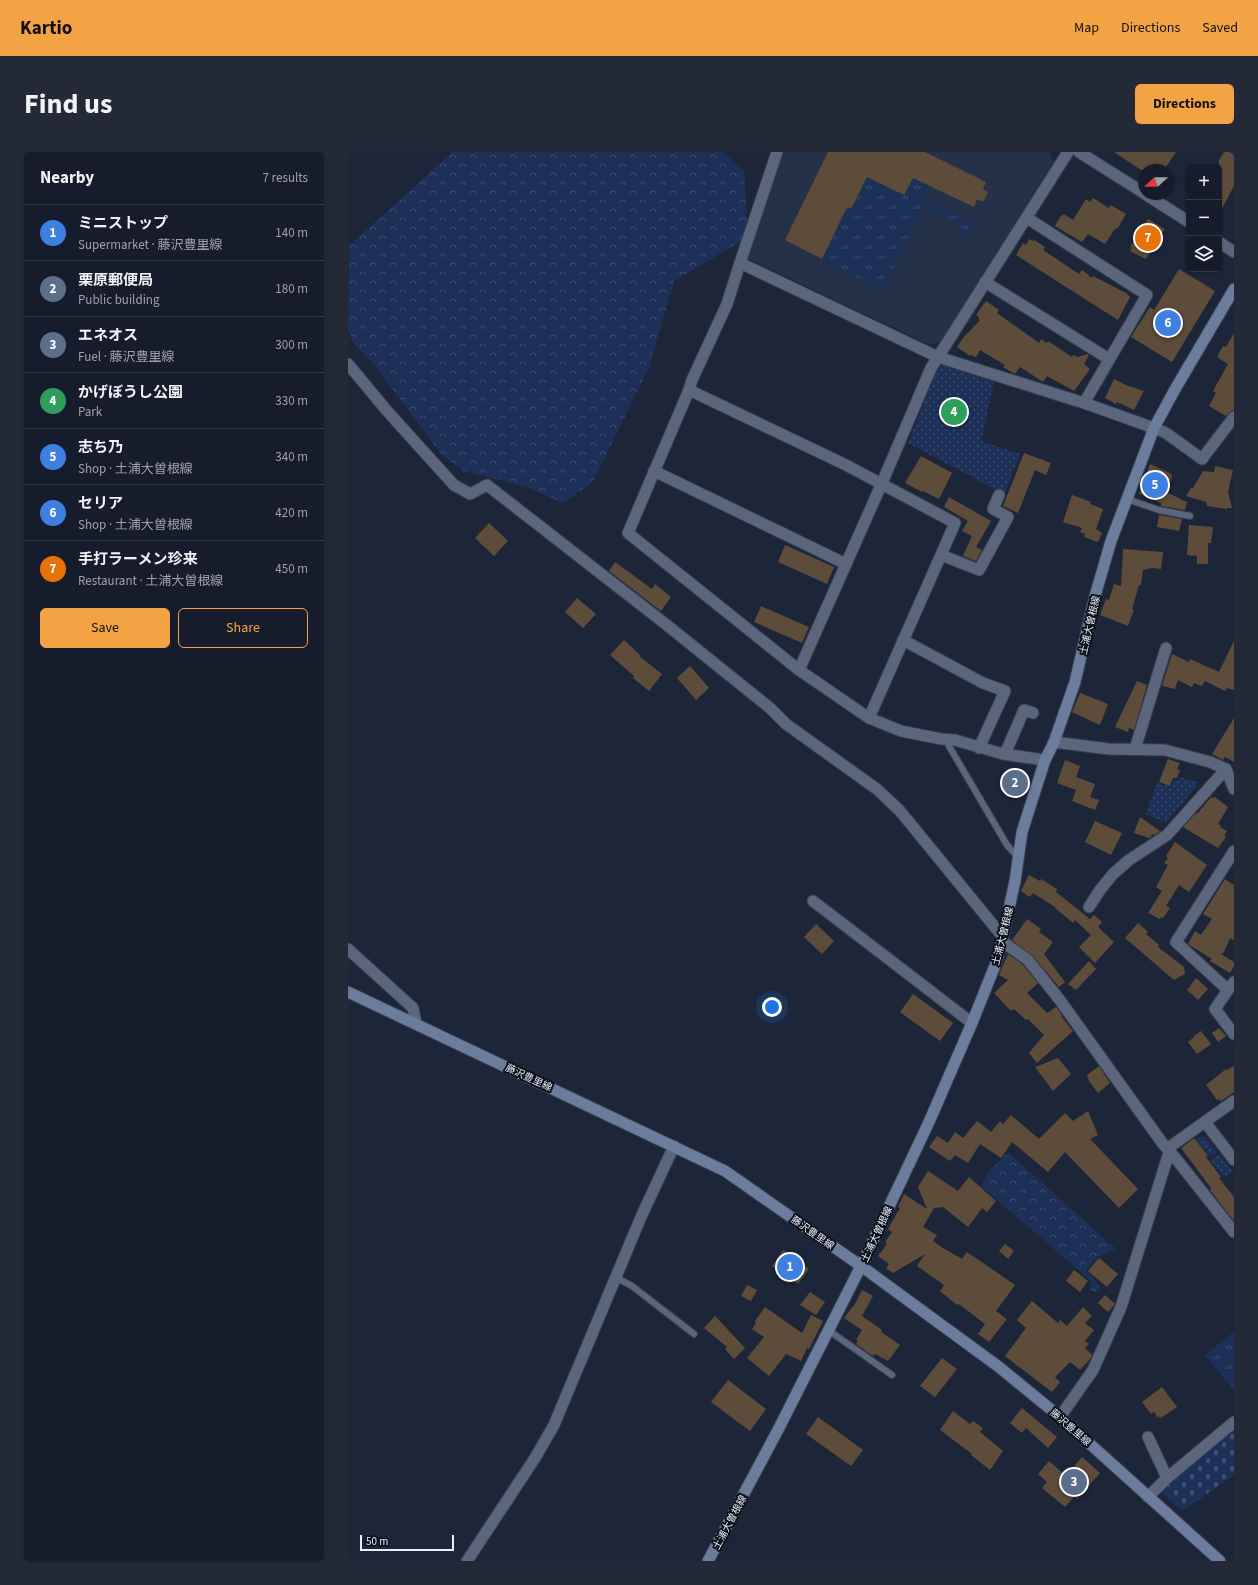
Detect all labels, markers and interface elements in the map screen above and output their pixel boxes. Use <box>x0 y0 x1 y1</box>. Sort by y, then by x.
text: Kartio <box>20 15 72 42</box>
text: Map <box>1074 18 1099 38</box>
text: Directions <box>1121 18 1180 38</box>
text: Saved <box>1202 18 1238 38</box>
text: Find us <box>24 84 112 124</box>
button: Directions <box>1135 84 1234 124</box>
north arrow <box>1138 164 1174 200</box>
map controls <box>1186 164 1222 272</box>
button: + <box>1186 164 1222 200</box>
text: Nearby <box>40 166 94 190</box>
text: 7 results <box>263 169 308 187</box>
button: − <box>1186 200 1222 236</box>
text: ミニストップ <box>78 213 168 234</box>
pin: 7 <box>1135 223 1161 253</box>
text: 1 <box>50 224 56 242</box>
text: 140 m <box>275 224 308 242</box>
text: Supermarket · 藤沢豊里線 <box>78 236 222 254</box>
button: layers <box>1186 236 1222 272</box>
text: 栗原郵便局 <box>78 270 153 291</box>
text: 2 <box>50 280 56 298</box>
text: 180 m <box>275 280 308 298</box>
text: Public building <box>78 291 160 309</box>
pin: 6 <box>1155 308 1181 338</box>
text: エネオス <box>78 325 138 346</box>
text: 3 <box>50 336 56 354</box>
text: 300 m <box>275 336 308 354</box>
text: Fuel · 藤沢豊里線 <box>78 348 174 366</box>
text: かげぼうし公園 <box>78 382 183 403</box>
text: 4 <box>50 392 56 410</box>
text: 330 m <box>275 392 308 410</box>
pin: 4 <box>941 397 967 427</box>
text: Park <box>78 403 102 421</box>
text: 志ち乃 <box>78 437 123 458</box>
text: 5 <box>50 448 56 466</box>
text: 340 m <box>275 448 308 466</box>
text: Shop · 土浦大曽根線 <box>78 460 193 478</box>
pin: 5 <box>1142 470 1168 500</box>
text: セリア <box>78 493 123 514</box>
text: 6 <box>50 504 56 522</box>
text: 420 m <box>275 504 308 522</box>
text: Shop · 土浦大曽根線 <box>78 516 193 534</box>
text: 手打ラーメン珍来 <box>78 549 197 570</box>
text: 7 <box>50 560 56 578</box>
text: 450 m <box>275 560 308 578</box>
text: Restaurant · 土浦大曽根線 <box>78 572 223 590</box>
street label: 土浦大曽根線 <box>1076 594 1104 656</box>
button: Save <box>40 608 170 648</box>
button: Share <box>178 608 308 648</box>
pin: 2 <box>1002 768 1028 798</box>
street label: 土浦大曽根線 <box>989 905 1017 967</box>
your location <box>762 997 782 1017</box>
street label: 藤沢豊里線 <box>503 1061 554 1095</box>
street label: 土浦大曽根線 <box>858 1204 896 1265</box>
street label: 藤沢豊里線 <box>788 1213 837 1253</box>
pin: 1 <box>777 1252 803 1282</box>
street label: 藤沢豊里線 <box>1047 1406 1094 1449</box>
pin: 3 <box>1061 1467 1087 1497</box>
street label: 土浦大曽根線 <box>710 1493 750 1552</box>
scale bar <box>360 1533 454 1552</box>
text: 50 m <box>366 1534 388 1549</box>

